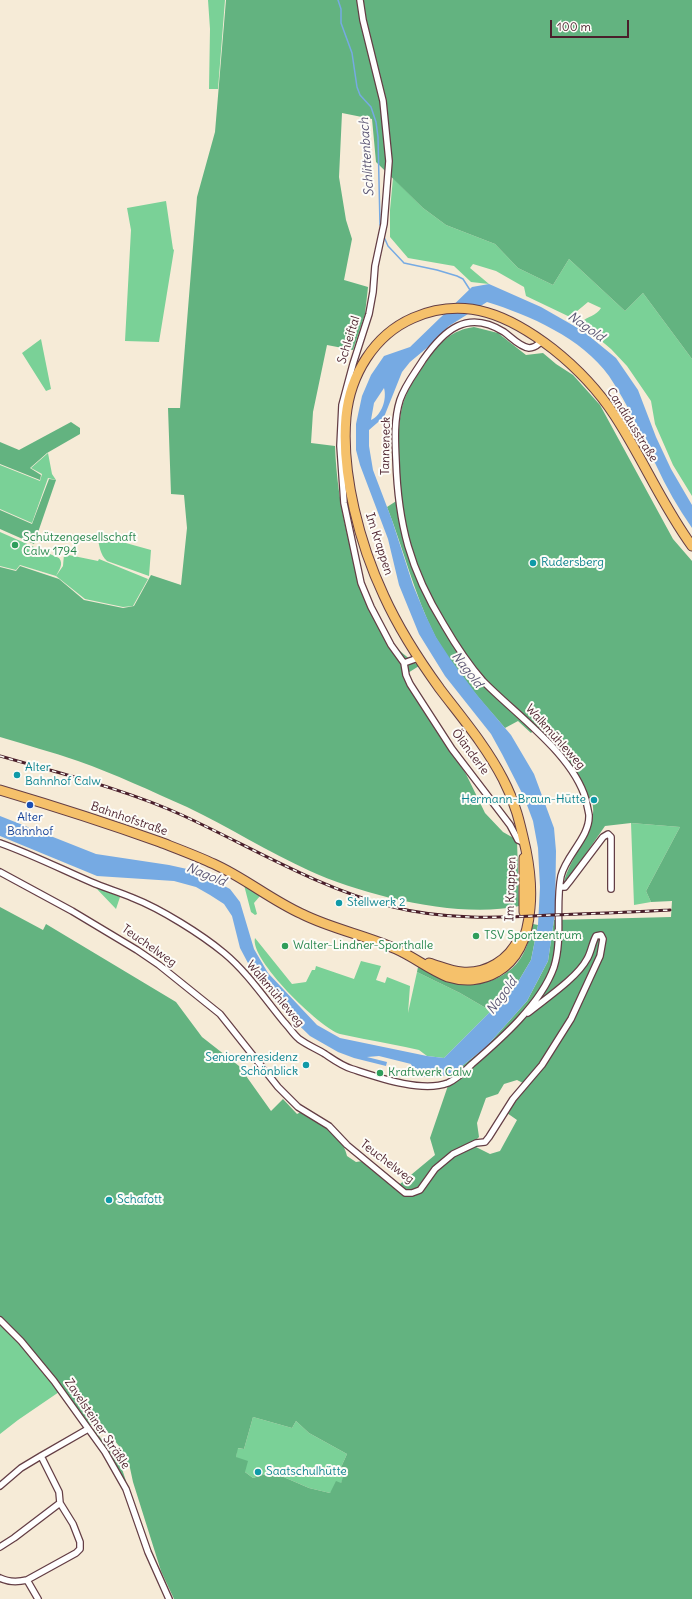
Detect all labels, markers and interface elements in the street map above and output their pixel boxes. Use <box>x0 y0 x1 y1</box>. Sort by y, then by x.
scale bar <box>552 12 631 38</box>
text: 100 m <box>557 19 591 34</box>
water label: Schlittenbach <box>356 117 378 197</box>
water label: Nagold <box>565 309 607 345</box>
street label: Schleiftal <box>335 314 363 366</box>
street label: Candidusstraße <box>603 385 661 465</box>
street label: Tanneneck <box>378 417 394 475</box>
street label: Im Krappen <box>362 511 396 577</box>
place label: Schützengesellschaft Calw 1794 <box>23 531 136 559</box>
marker: Schützengesellschaft Calw 1794 <box>10 540 20 550</box>
place label: Rudersberg <box>541 556 604 570</box>
marker: Rudersberg <box>528 558 538 568</box>
water label: Nagold <box>448 649 486 691</box>
street label: Walkmühleweg <box>522 702 588 772</box>
street label: Öländerle <box>448 726 492 778</box>
place label: Alter Bahnhof Calw <box>25 761 101 789</box>
marker: Alter Bahnhof Calw <box>12 770 22 780</box>
place label: Hermann-Braun-Hütte <box>461 793 586 807</box>
marker: Hermann-Braun-Hütte <box>589 795 599 805</box>
street label: Bahnhofstraße <box>89 799 169 839</box>
marker: Alter Bahnhof <box>25 800 35 810</box>
place label: Alter Bahnhof <box>7 811 53 839</box>
street label: Im Krappen <box>503 856 519 922</box>
water label: Nagold <box>184 860 228 890</box>
place label: Stellwerk 2 <box>347 896 406 910</box>
marker: Stellwerk 2 <box>334 898 344 908</box>
street label: Teuchelweg <box>119 922 179 970</box>
place label: TSV Sportzentrum <box>484 929 582 943</box>
marker: TSV Sportzentrum <box>471 931 481 941</box>
place label: Walter-Lindner-Sporthalle <box>293 939 433 953</box>
marker: Walter-Lindner-Sporthalle <box>280 941 290 951</box>
street label: Walkmühleweg <box>243 958 307 1030</box>
water label: Nagold <box>484 975 520 1017</box>
place label: Seniorenresidenz Schönblick <box>205 1051 298 1079</box>
marker: Seniorenresidenz Schönblick <box>301 1060 311 1070</box>
place label: Kraftwerk Calw <box>388 1066 472 1080</box>
marker: Kraftwerk Calw <box>375 1068 385 1078</box>
street label: Teuchelweg <box>357 1137 417 1187</box>
place label: Schafott <box>117 1193 162 1207</box>
marker: Schafott <box>104 1195 114 1205</box>
street label: Zavelsteiner Sträßle <box>61 1376 133 1472</box>
place label: Saatschulhütte <box>266 1465 347 1479</box>
marker: Saatschulhütte <box>253 1467 263 1477</box>

